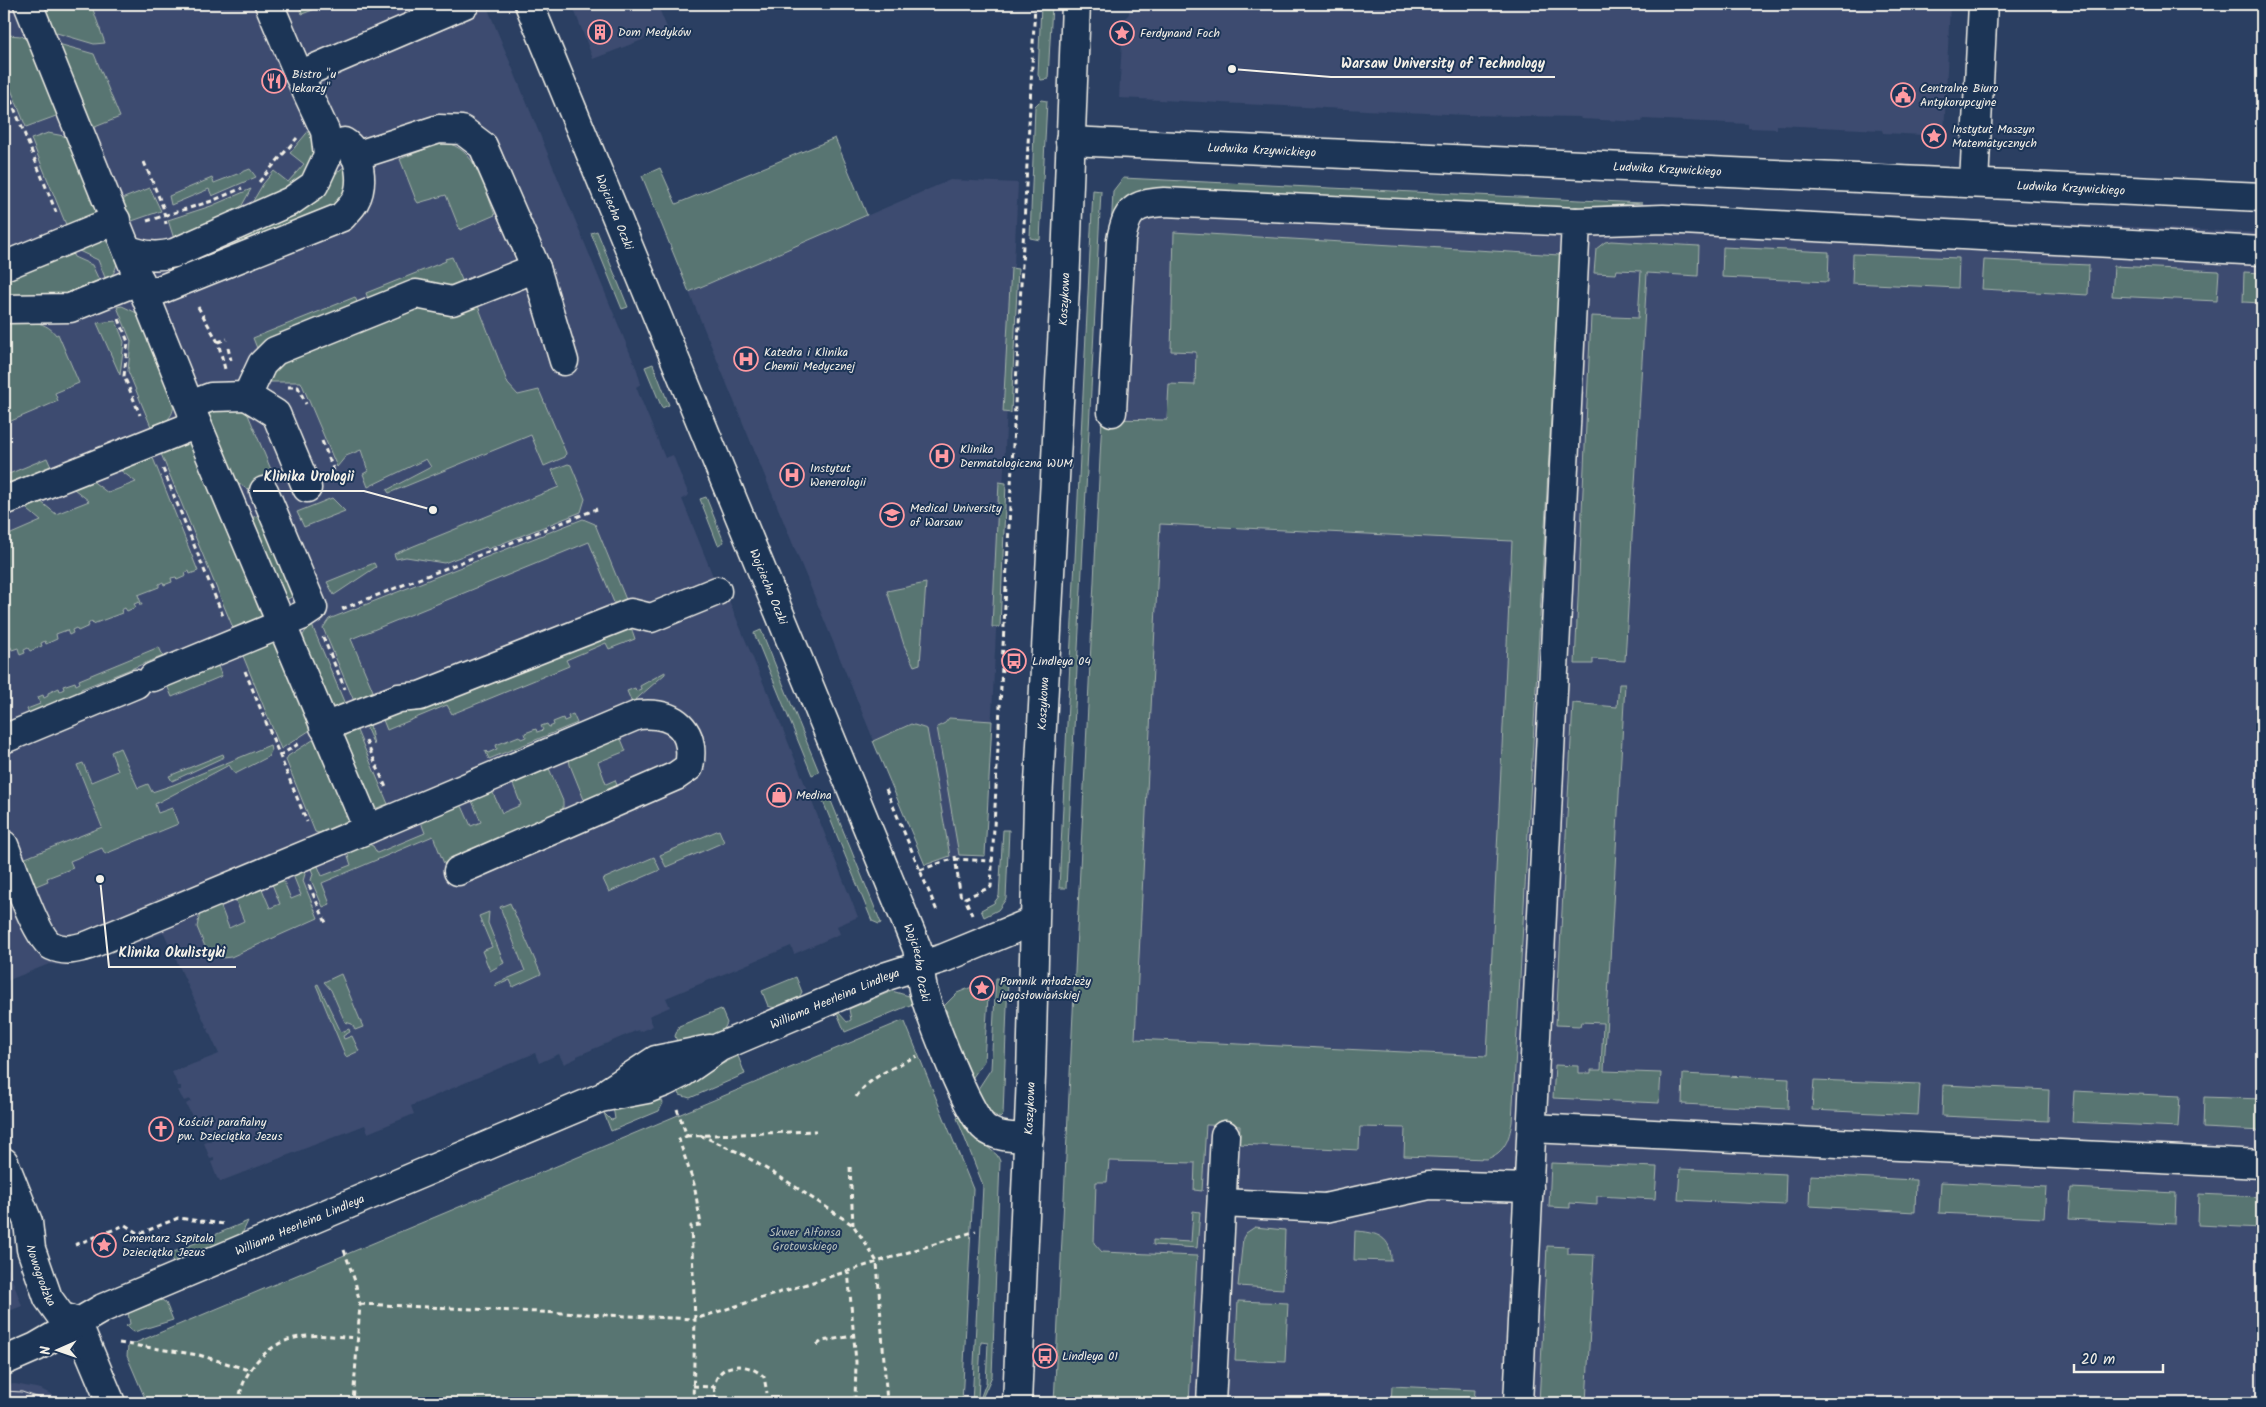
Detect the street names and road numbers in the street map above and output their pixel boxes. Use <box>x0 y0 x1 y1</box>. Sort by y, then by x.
street label: Ludwika Krzywickiego <box>1207 138 1317 163</box>
street label: Ludwika Krzywickiego <box>1613 158 1722 182</box>
street label: Wojciecha Oczki <box>590 172 639 254</box>
street label: Ludwika Krzywickiego <box>2016 176 2126 201</box>
street label: Koszykowa <box>1054 272 1076 326</box>
street label: Wojciecha Oczki <box>744 546 793 629</box>
street label: Koszykowa <box>1033 676 1055 731</box>
street label: Wojciecha Oczki <box>898 921 936 1006</box>
street label: Williama Heerleina Lindleya <box>767 964 902 1035</box>
street label: Koszykowa <box>1019 1081 1041 1135</box>
street label: Williama Heerleina Lindleya <box>232 1189 368 1261</box>
street label: Nowogrodzka <box>21 1244 61 1311</box>

